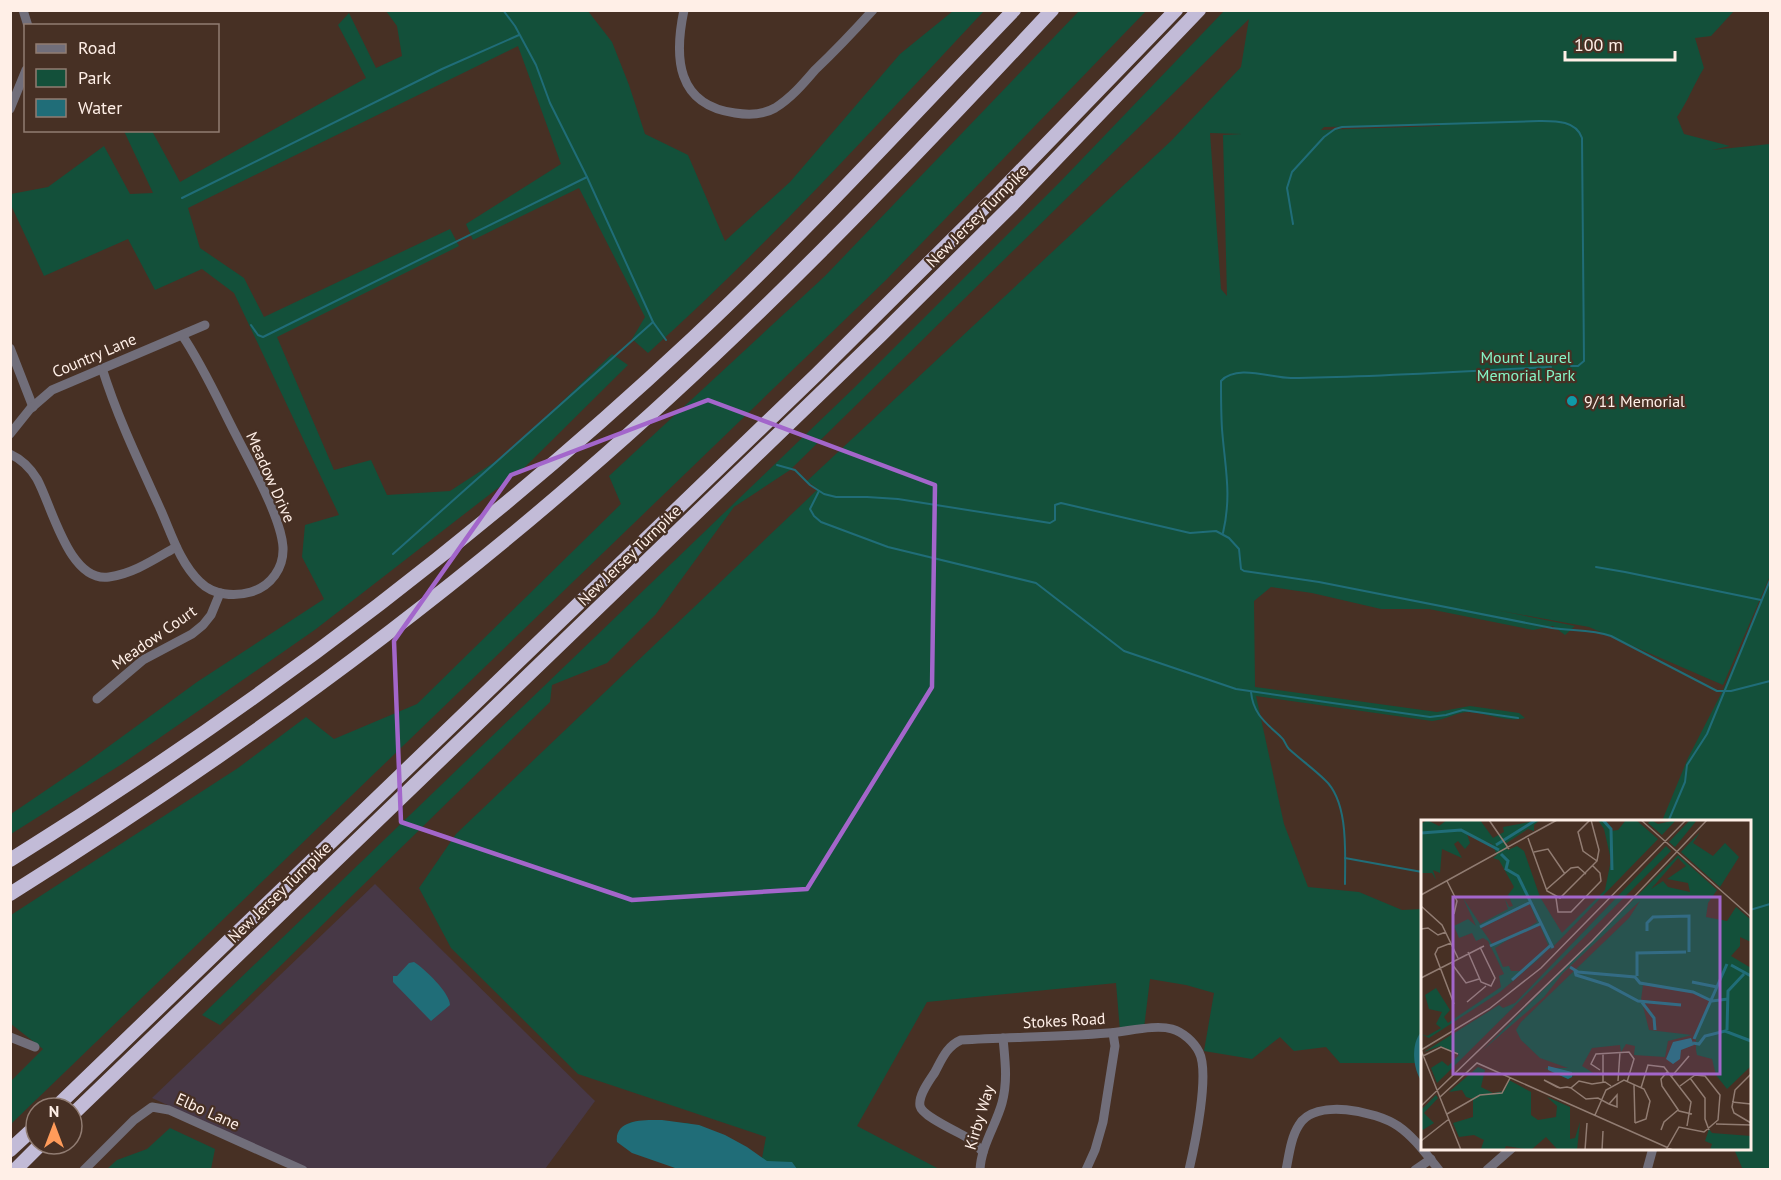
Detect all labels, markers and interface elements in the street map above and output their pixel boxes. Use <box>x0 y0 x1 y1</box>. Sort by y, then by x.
legend <box>24 24 219 132</box>
scale bar <box>1565 24 1674 62</box>
text: 100 m <box>1574 33 1623 56</box>
text: Road <box>78 36 116 59</box>
text: Park <box>78 66 111 89</box>
text: Water <box>78 96 122 119</box>
street label: New Jersey Turnpike <box>922 161 1032 271</box>
street label: Country Lane <box>49 328 139 382</box>
park label: Mount Laurel Memorial Park <box>1477 347 1576 385</box>
place label: 9/11 Memorial <box>1584 391 1685 411</box>
marker: 9/11 Memorial <box>1565 394 1579 408</box>
street label: Meadow Drive <box>242 429 300 525</box>
street label: New Jersey Turnpike <box>573 500 685 610</box>
street label: Meadow Court <box>108 600 201 673</box>
inset map <box>1421 820 1751 1150</box>
street label: New Jersey Turnpike <box>223 837 335 947</box>
street label: Stokes Road <box>1022 1008 1106 1032</box>
street label: Kirby Way <box>960 1082 998 1152</box>
street label: Elbo Lane <box>173 1088 243 1134</box>
north arrow <box>24 1096 84 1156</box>
text: N <box>49 1101 59 1121</box>

